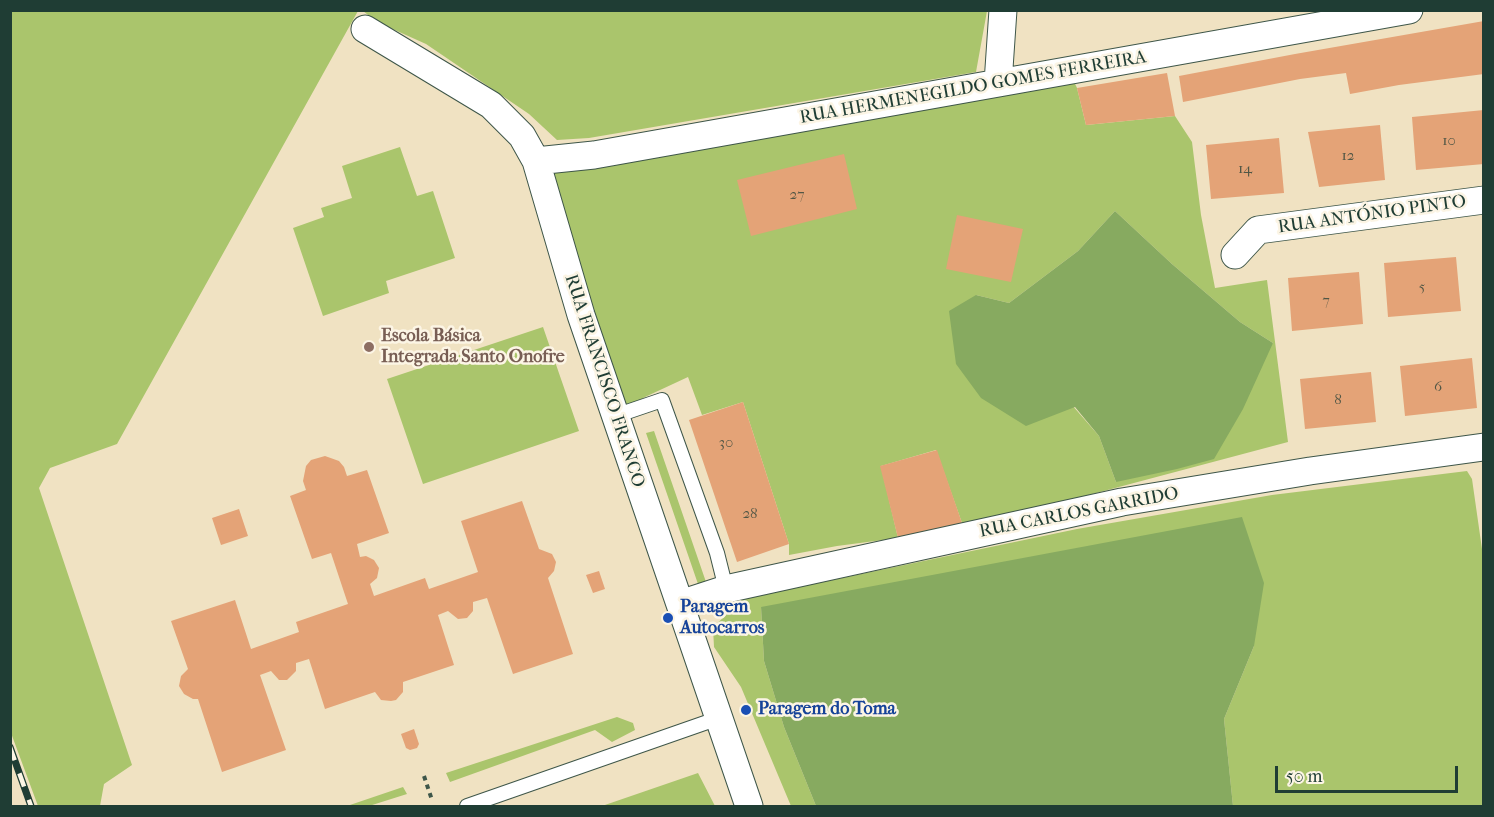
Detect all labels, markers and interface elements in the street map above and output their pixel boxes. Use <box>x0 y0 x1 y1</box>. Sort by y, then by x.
street label: RUA HERMENEGILDO GOMES FERREIRA <box>798 47 1148 129</box>
house number: 10 <box>1442 132 1456 150</box>
house number: 12 <box>1341 147 1355 165</box>
house number: 14 <box>1238 160 1252 178</box>
house number: 27 <box>790 186 804 204</box>
street label: RUA ANTÓNIO PINTO <box>1277 191 1467 239</box>
street label: RUA FRANCISCO FRANCO <box>559 272 649 490</box>
house number: 5 <box>1419 278 1425 296</box>
house number: 7 <box>1322 292 1330 310</box>
place label: Escola Básica Integrada Santo Onofre <box>381 326 565 368</box>
marker: Escola Básica Integrada Santo Onofre <box>362 340 376 354</box>
house number: 6 <box>1434 378 1442 396</box>
house number: 8 <box>1334 391 1342 409</box>
house number: 30 <box>719 434 733 452</box>
street label: RUA CARLOS GARRIDO <box>978 483 1180 543</box>
house number: 28 <box>742 505 758 523</box>
place label: Paragem Autocarros <box>680 597 764 640</box>
marker: Paragem Autocarros <box>661 611 675 625</box>
place label: Paragem do Toma <box>758 699 896 721</box>
marker: Paragem do Toma <box>739 703 753 717</box>
scale bar <box>1278 754 1461 792</box>
text: 50 m <box>1286 766 1322 787</box>

